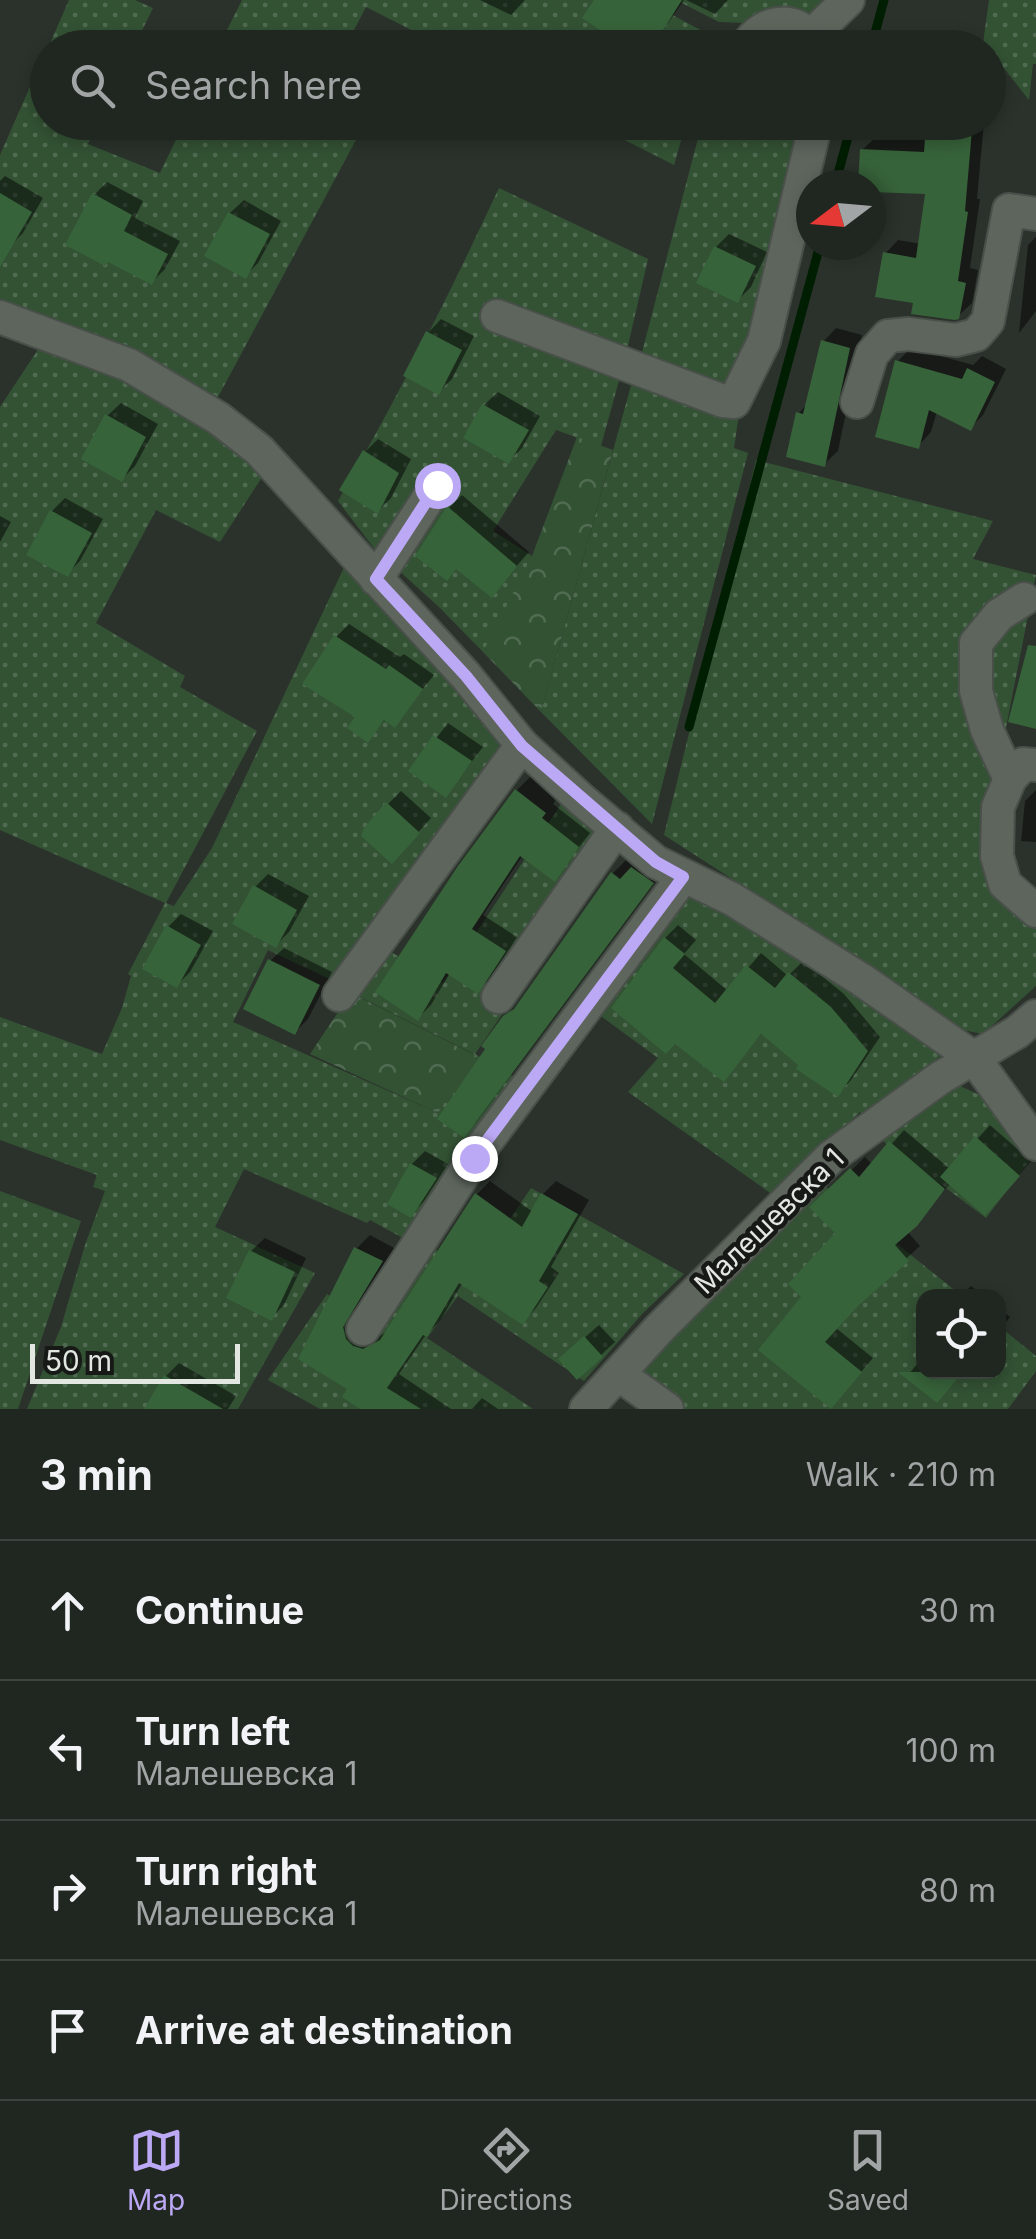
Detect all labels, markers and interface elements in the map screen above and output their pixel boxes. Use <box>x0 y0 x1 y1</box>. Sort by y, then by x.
search box <box>30 30 1006 140</box>
icon: search <box>65 58 120 113</box>
text: Search here <box>145 62 362 108</box>
north arrow <box>796 170 886 260</box>
route start <box>415 463 461 509</box>
route end <box>452 1136 498 1182</box>
street label: Малешевска 1 <box>687 1141 851 1301</box>
map controls <box>916 1289 1006 1379</box>
button: locate <box>916 1289 1006 1379</box>
scale bar <box>30 1339 240 1384</box>
text: 50 m <box>45 1344 112 1378</box>
text: 3 min <box>40 1449 153 1500</box>
text: Walk · 210 m <box>806 1455 996 1494</box>
icon: ahead <box>40 1583 95 1638</box>
text: Continue <box>135 1587 304 1633</box>
text: 30 m <box>919 1591 996 1630</box>
text: Turn left <box>135 1708 290 1754</box>
icon: left <box>40 1723 95 1778</box>
text: 100 m <box>906 1731 996 1770</box>
text: Малешевска 1 <box>135 1754 358 1793</box>
text: Turn right <box>135 1848 317 1894</box>
icon: right <box>40 1863 95 1918</box>
text: 80 m <box>919 1871 996 1910</box>
text: Малешевска 1 <box>135 1894 358 1933</box>
icon: arrive <box>40 2003 95 2058</box>
text: Arrive at destination <box>135 2007 513 2053</box>
tab: Map <box>127 2123 185 2217</box>
tab: Directions <box>439 2123 573 2217</box>
tab: Saved <box>827 2123 909 2217</box>

